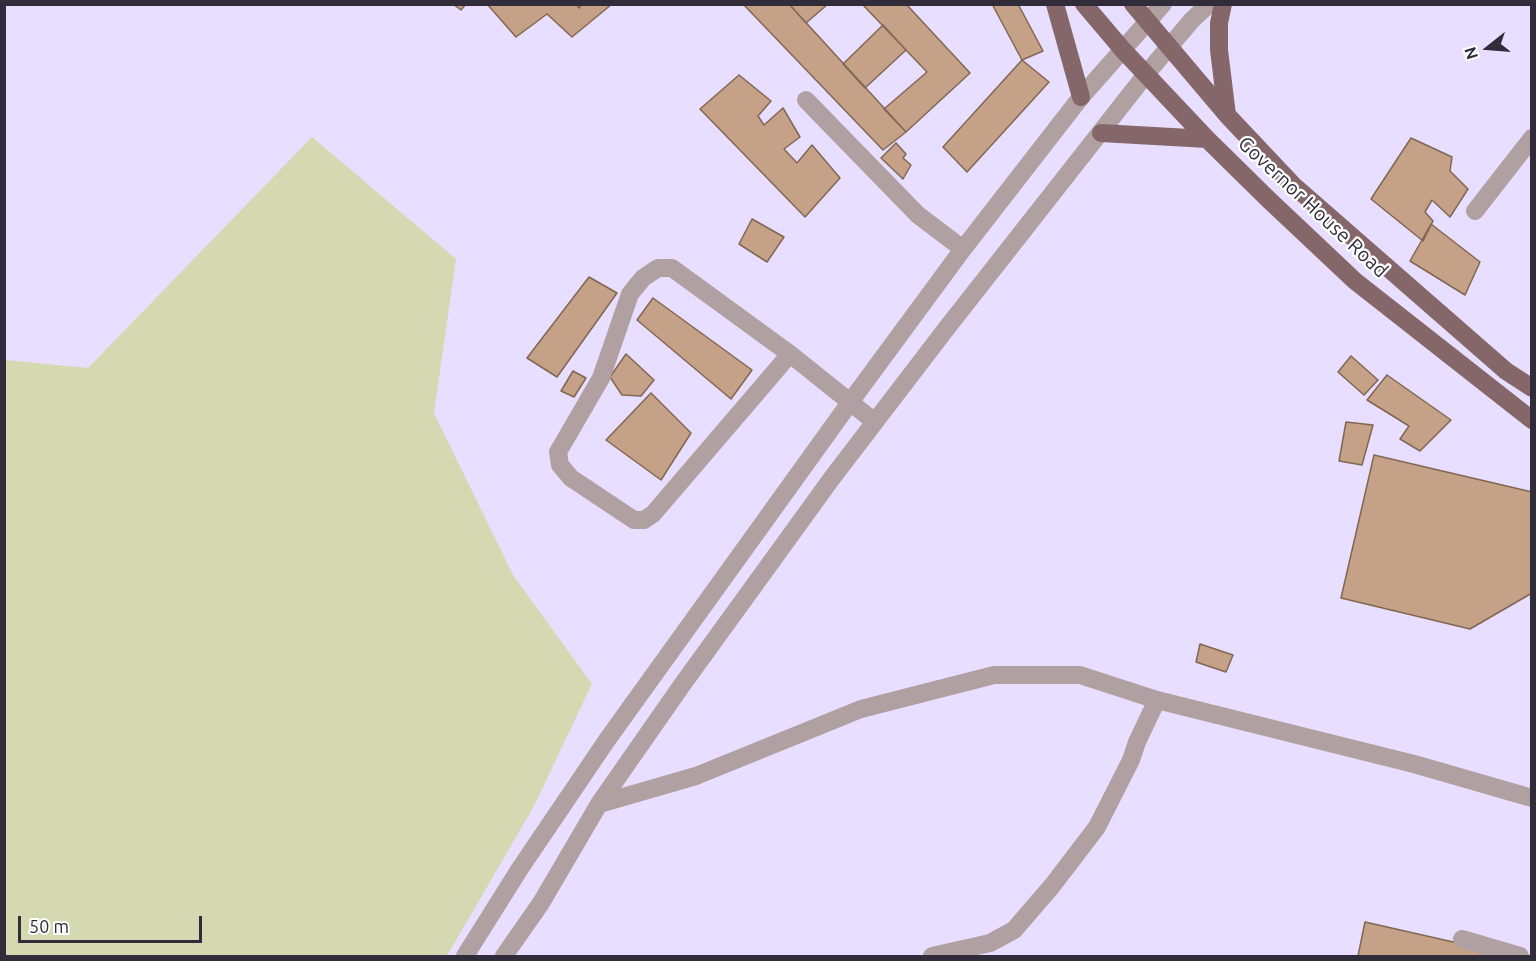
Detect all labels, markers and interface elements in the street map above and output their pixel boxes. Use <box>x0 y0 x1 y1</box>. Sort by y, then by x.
north arrow <box>1458 18 1518 78</box>
text: N <box>1460 45 1481 62</box>
street label: Governor House Road <box>1233 131 1393 283</box>
scale bar <box>21 904 206 942</box>
text: 50 m <box>29 916 69 936</box>

